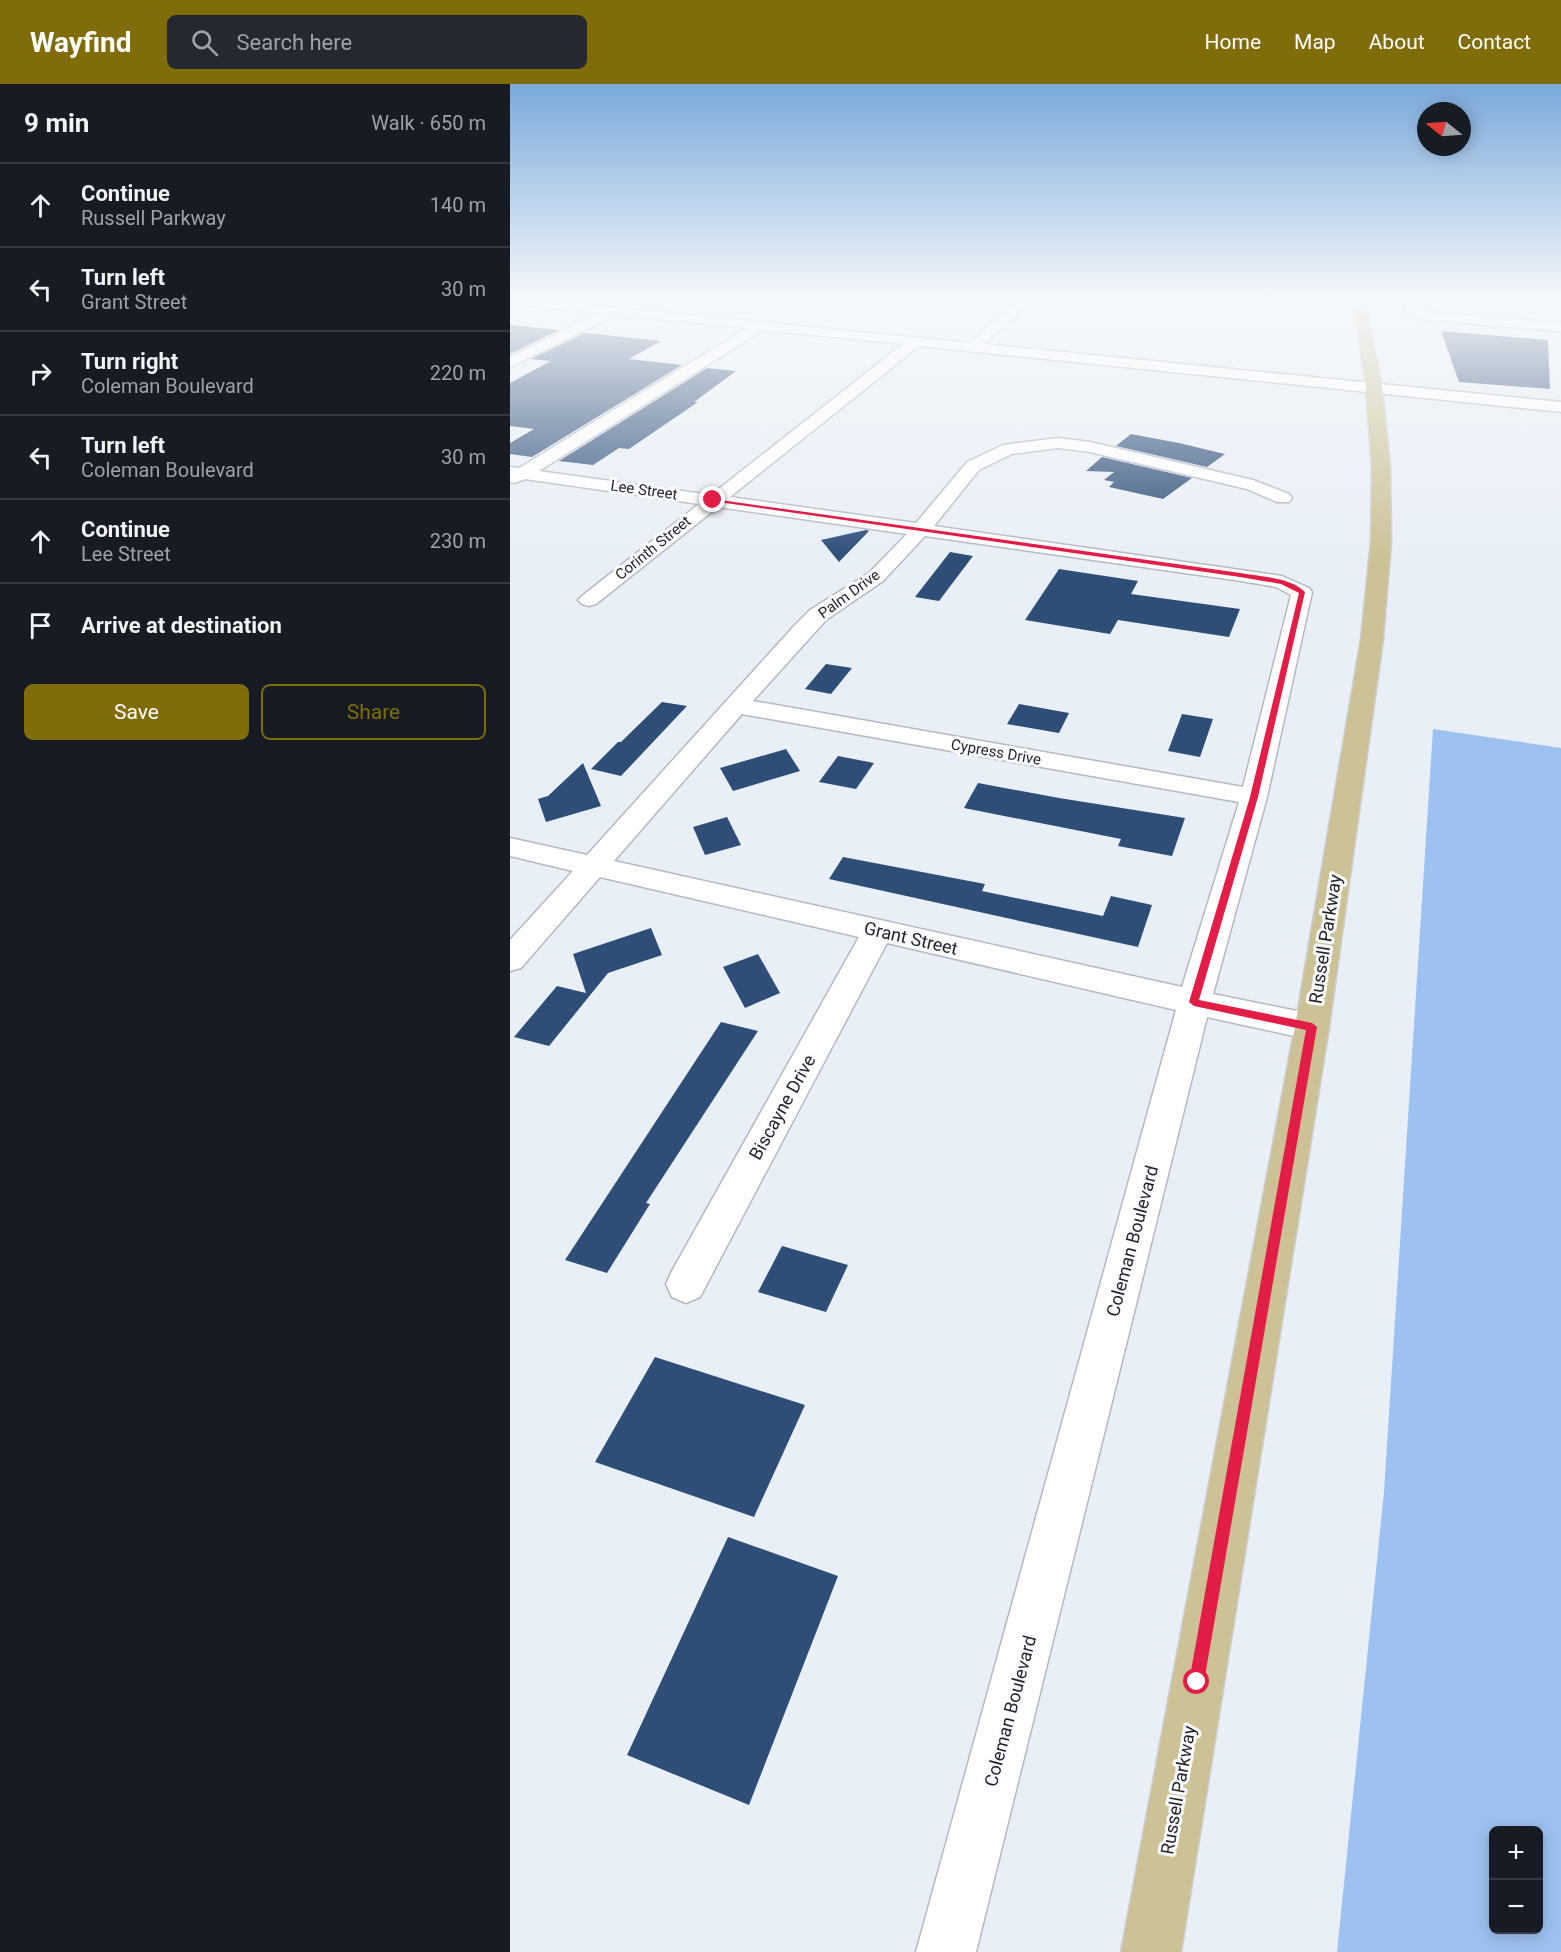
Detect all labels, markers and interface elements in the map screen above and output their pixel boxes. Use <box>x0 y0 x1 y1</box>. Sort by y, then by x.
search box <box>167 15 587 69</box>
text: Wayfind <box>30 26 131 59</box>
icon: search <box>188 26 221 59</box>
text: Search here <box>236 30 352 55</box>
text: Home <box>1205 30 1261 54</box>
text: Map <box>1294 30 1336 54</box>
text: About <box>1369 30 1425 54</box>
text: Contact <box>1458 30 1531 54</box>
north arrow <box>1417 102 1471 156</box>
text: 9 min <box>24 108 89 138</box>
text: Walk · 650 m <box>371 111 486 135</box>
text: Continue <box>81 181 170 206</box>
icon: ahead <box>24 189 57 222</box>
text: 140 m <box>430 193 486 217</box>
text: Russell Parkway <box>81 206 226 230</box>
text: Turn left <box>81 265 165 290</box>
icon: left <box>24 273 57 306</box>
text: 30 m <box>441 277 486 301</box>
text: Grant Street <box>81 290 187 314</box>
text: Turn right <box>81 349 178 374</box>
icon: right <box>24 357 57 390</box>
text: 220 m <box>430 361 486 385</box>
text: Coleman Boulevard <box>81 374 254 398</box>
text: Turn left <box>81 433 165 458</box>
icon: left <box>24 441 57 474</box>
text: 30 m <box>441 445 486 469</box>
text: Coleman Boulevard <box>81 458 254 482</box>
street label: Lee Street <box>609 476 679 504</box>
route end <box>699 486 725 512</box>
street label: Corinth Street <box>612 512 694 584</box>
text: Continue <box>81 517 170 542</box>
icon: ahead <box>24 525 57 558</box>
text: 230 m <box>430 529 486 553</box>
text: Lee Street <box>81 542 171 566</box>
street label: Palm Drive <box>815 566 883 622</box>
icon: arrive <box>24 609 57 642</box>
text: Arrive at destination <box>81 613 282 638</box>
button: Save <box>24 684 249 740</box>
button: Share <box>261 684 486 740</box>
street label: Cypress Drive <box>950 735 1042 769</box>
street label: Russell Parkway <box>1304 873 1346 1005</box>
street label: Grant Street <box>862 917 960 959</box>
street label: Biscayne Drive <box>744 1051 820 1163</box>
street label: Coleman Boulevard <box>1102 1163 1162 1319</box>
street label: Coleman Boulevard <box>980 1633 1040 1789</box>
route start <box>1183 1668 1209 1694</box>
street label: Russell Parkway <box>1156 1724 1200 1856</box>
map controls <box>1489 1826 1543 1934</box>
button: + <box>1489 1826 1543 1880</box>
button: − <box>1489 1880 1543 1934</box>

